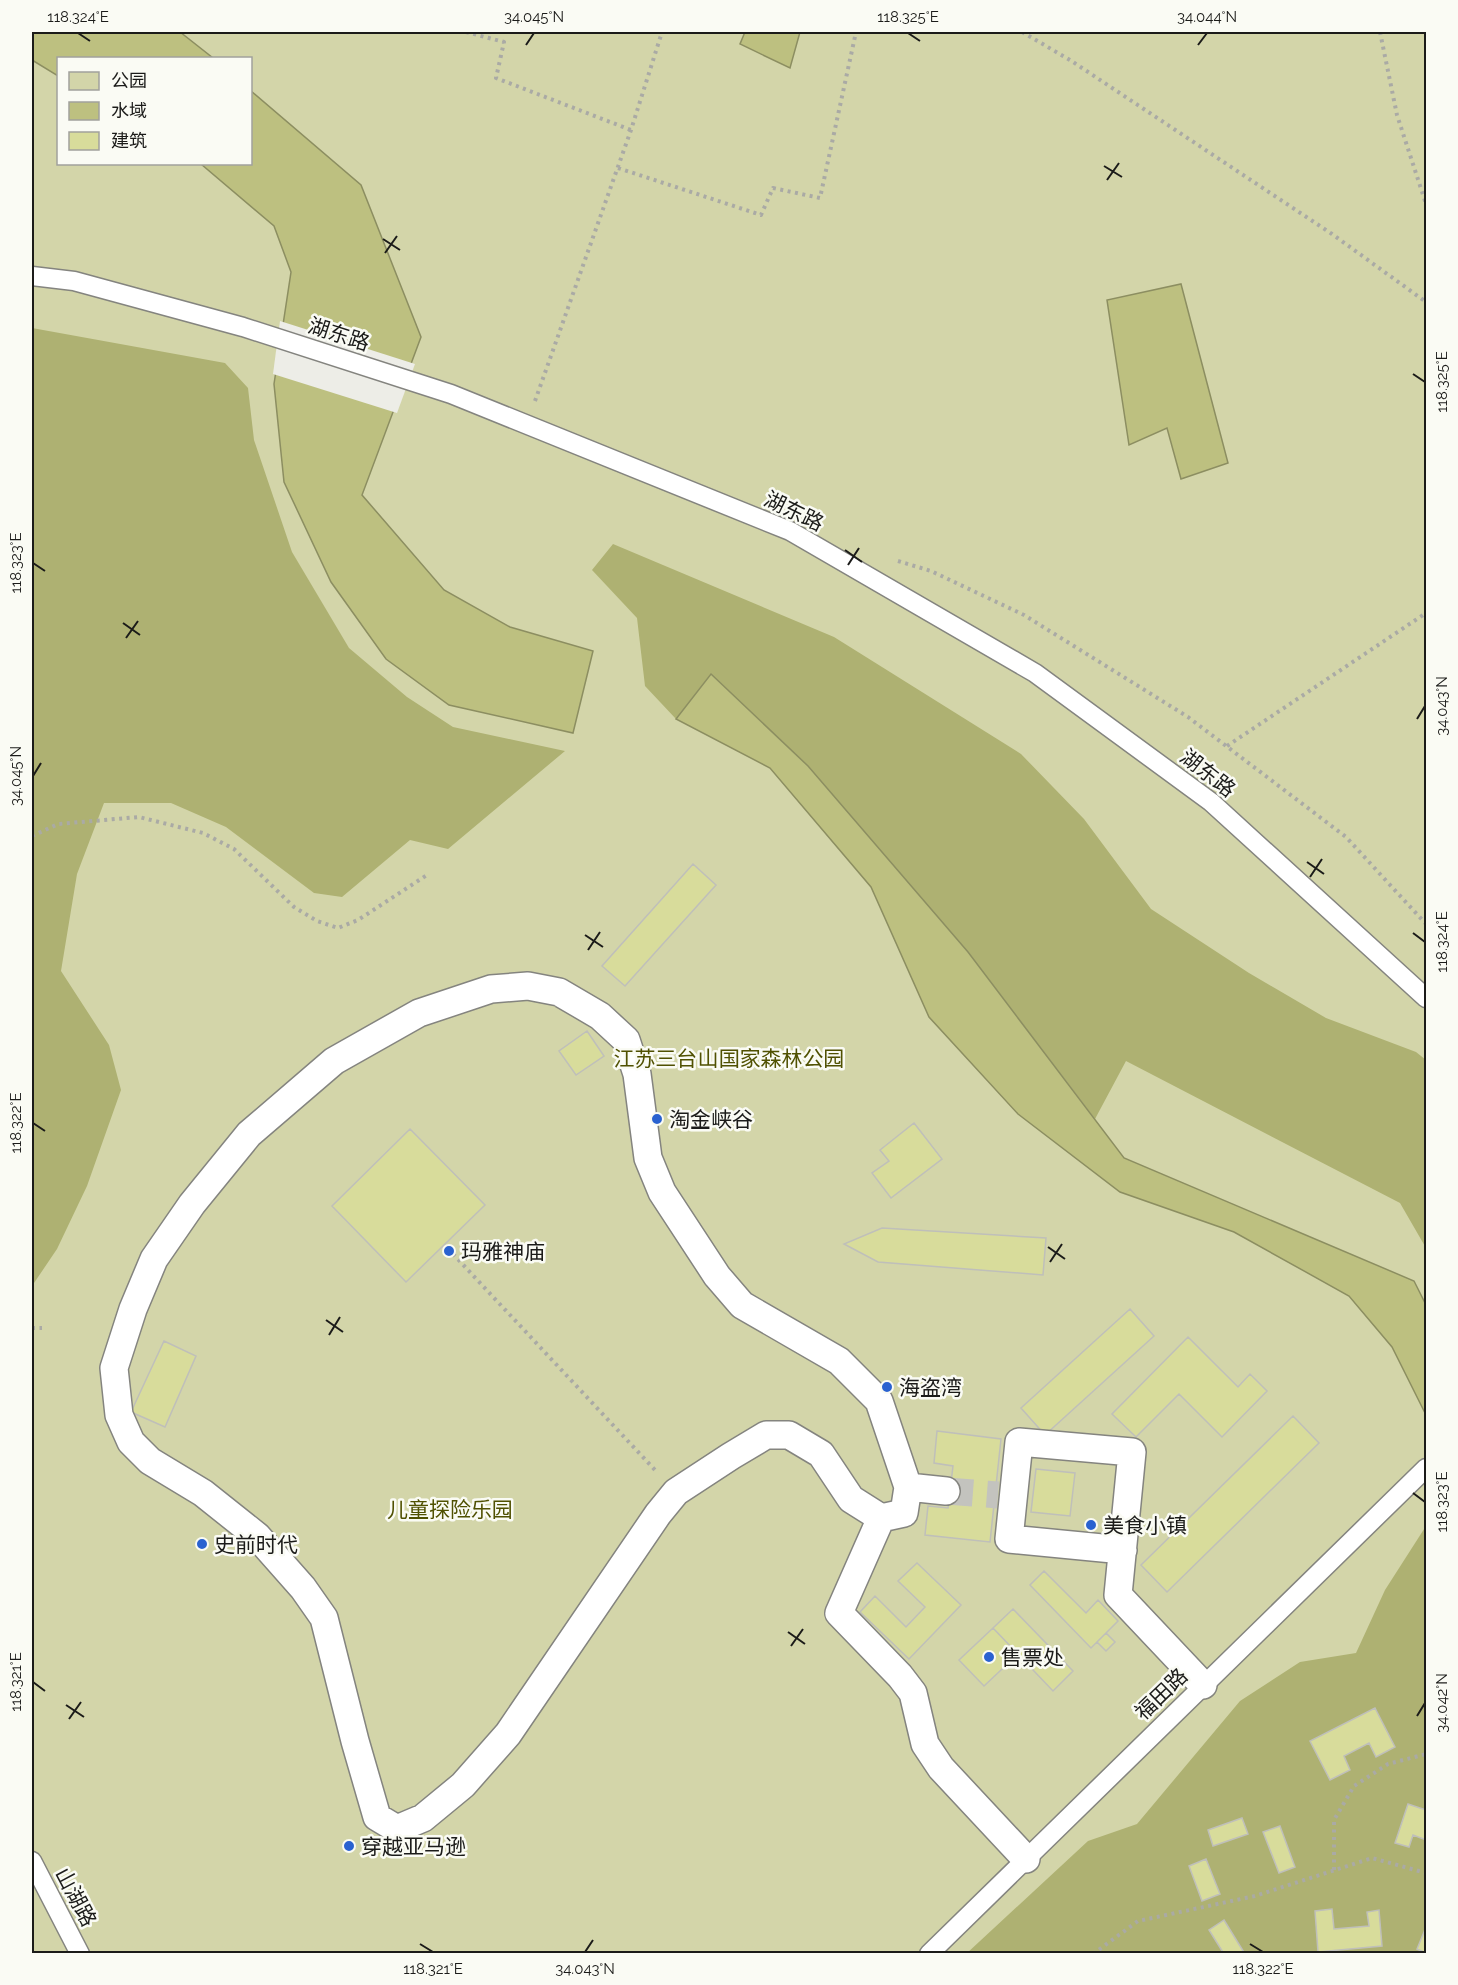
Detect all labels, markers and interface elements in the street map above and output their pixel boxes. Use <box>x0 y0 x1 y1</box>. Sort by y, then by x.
text: 118.324°E <box>47 8 109 26</box>
text: 34.045°N <box>504 8 564 26</box>
text: 118.325°E <box>877 8 939 26</box>
text: 34.044°N <box>1177 8 1237 26</box>
legend <box>57 57 252 165</box>
text: 公园 <box>111 70 147 91</box>
text: 水域 <box>111 100 147 121</box>
text: 建筑 <box>111 130 147 151</box>
street label: 湖东路 <box>305 312 373 356</box>
text: 118.325°E <box>1433 351 1451 413</box>
street label: 湖东路 <box>760 486 828 536</box>
text: 118.323°E <box>7 532 25 594</box>
text: 34.043°N <box>1433 676 1451 736</box>
street label: 湖东路 <box>1175 744 1241 802</box>
text: 34.045°N <box>7 746 25 806</box>
text: 118.324°E <box>1433 911 1451 973</box>
park label: 江苏三台山国家森林公园 <box>614 1046 845 1071</box>
text: 118.322°E <box>7 1092 25 1154</box>
place label: 淘金峡谷 <box>669 1107 753 1132</box>
marker: 淘金峡谷 <box>650 1112 664 1126</box>
place label: 玛雅神庙 <box>461 1239 545 1264</box>
marker: 玛雅神庙 <box>442 1244 456 1258</box>
place label: 海盗湾 <box>899 1375 962 1400</box>
marker: 海盗湾 <box>880 1380 894 1394</box>
text: 118.323°E <box>1433 1471 1451 1533</box>
park label: 儿童探险乐园 <box>387 1497 513 1522</box>
place label: 美食小镇 <box>1103 1513 1187 1538</box>
marker: 美食小镇 <box>1084 1518 1098 1532</box>
place label: 史前时代 <box>214 1532 298 1557</box>
marker: 史前时代 <box>195 1537 209 1551</box>
place label: 售票处 <box>1001 1645 1064 1670</box>
marker: 售票处 <box>982 1650 996 1664</box>
text: 118.321°E <box>7 1652 25 1712</box>
street label: 福田路 <box>1130 1663 1192 1725</box>
text: 34.042°N <box>1433 1673 1451 1733</box>
place label: 穿越亚马逊 <box>361 1834 466 1859</box>
marker: 穿越亚马逊 <box>342 1839 356 1853</box>
street label: 山湖路 <box>50 1863 102 1931</box>
text: 118.321°E <box>403 1960 463 1978</box>
text: 34.043°N <box>555 1960 615 1978</box>
text: 118.322°E <box>1232 1960 1294 1978</box>

